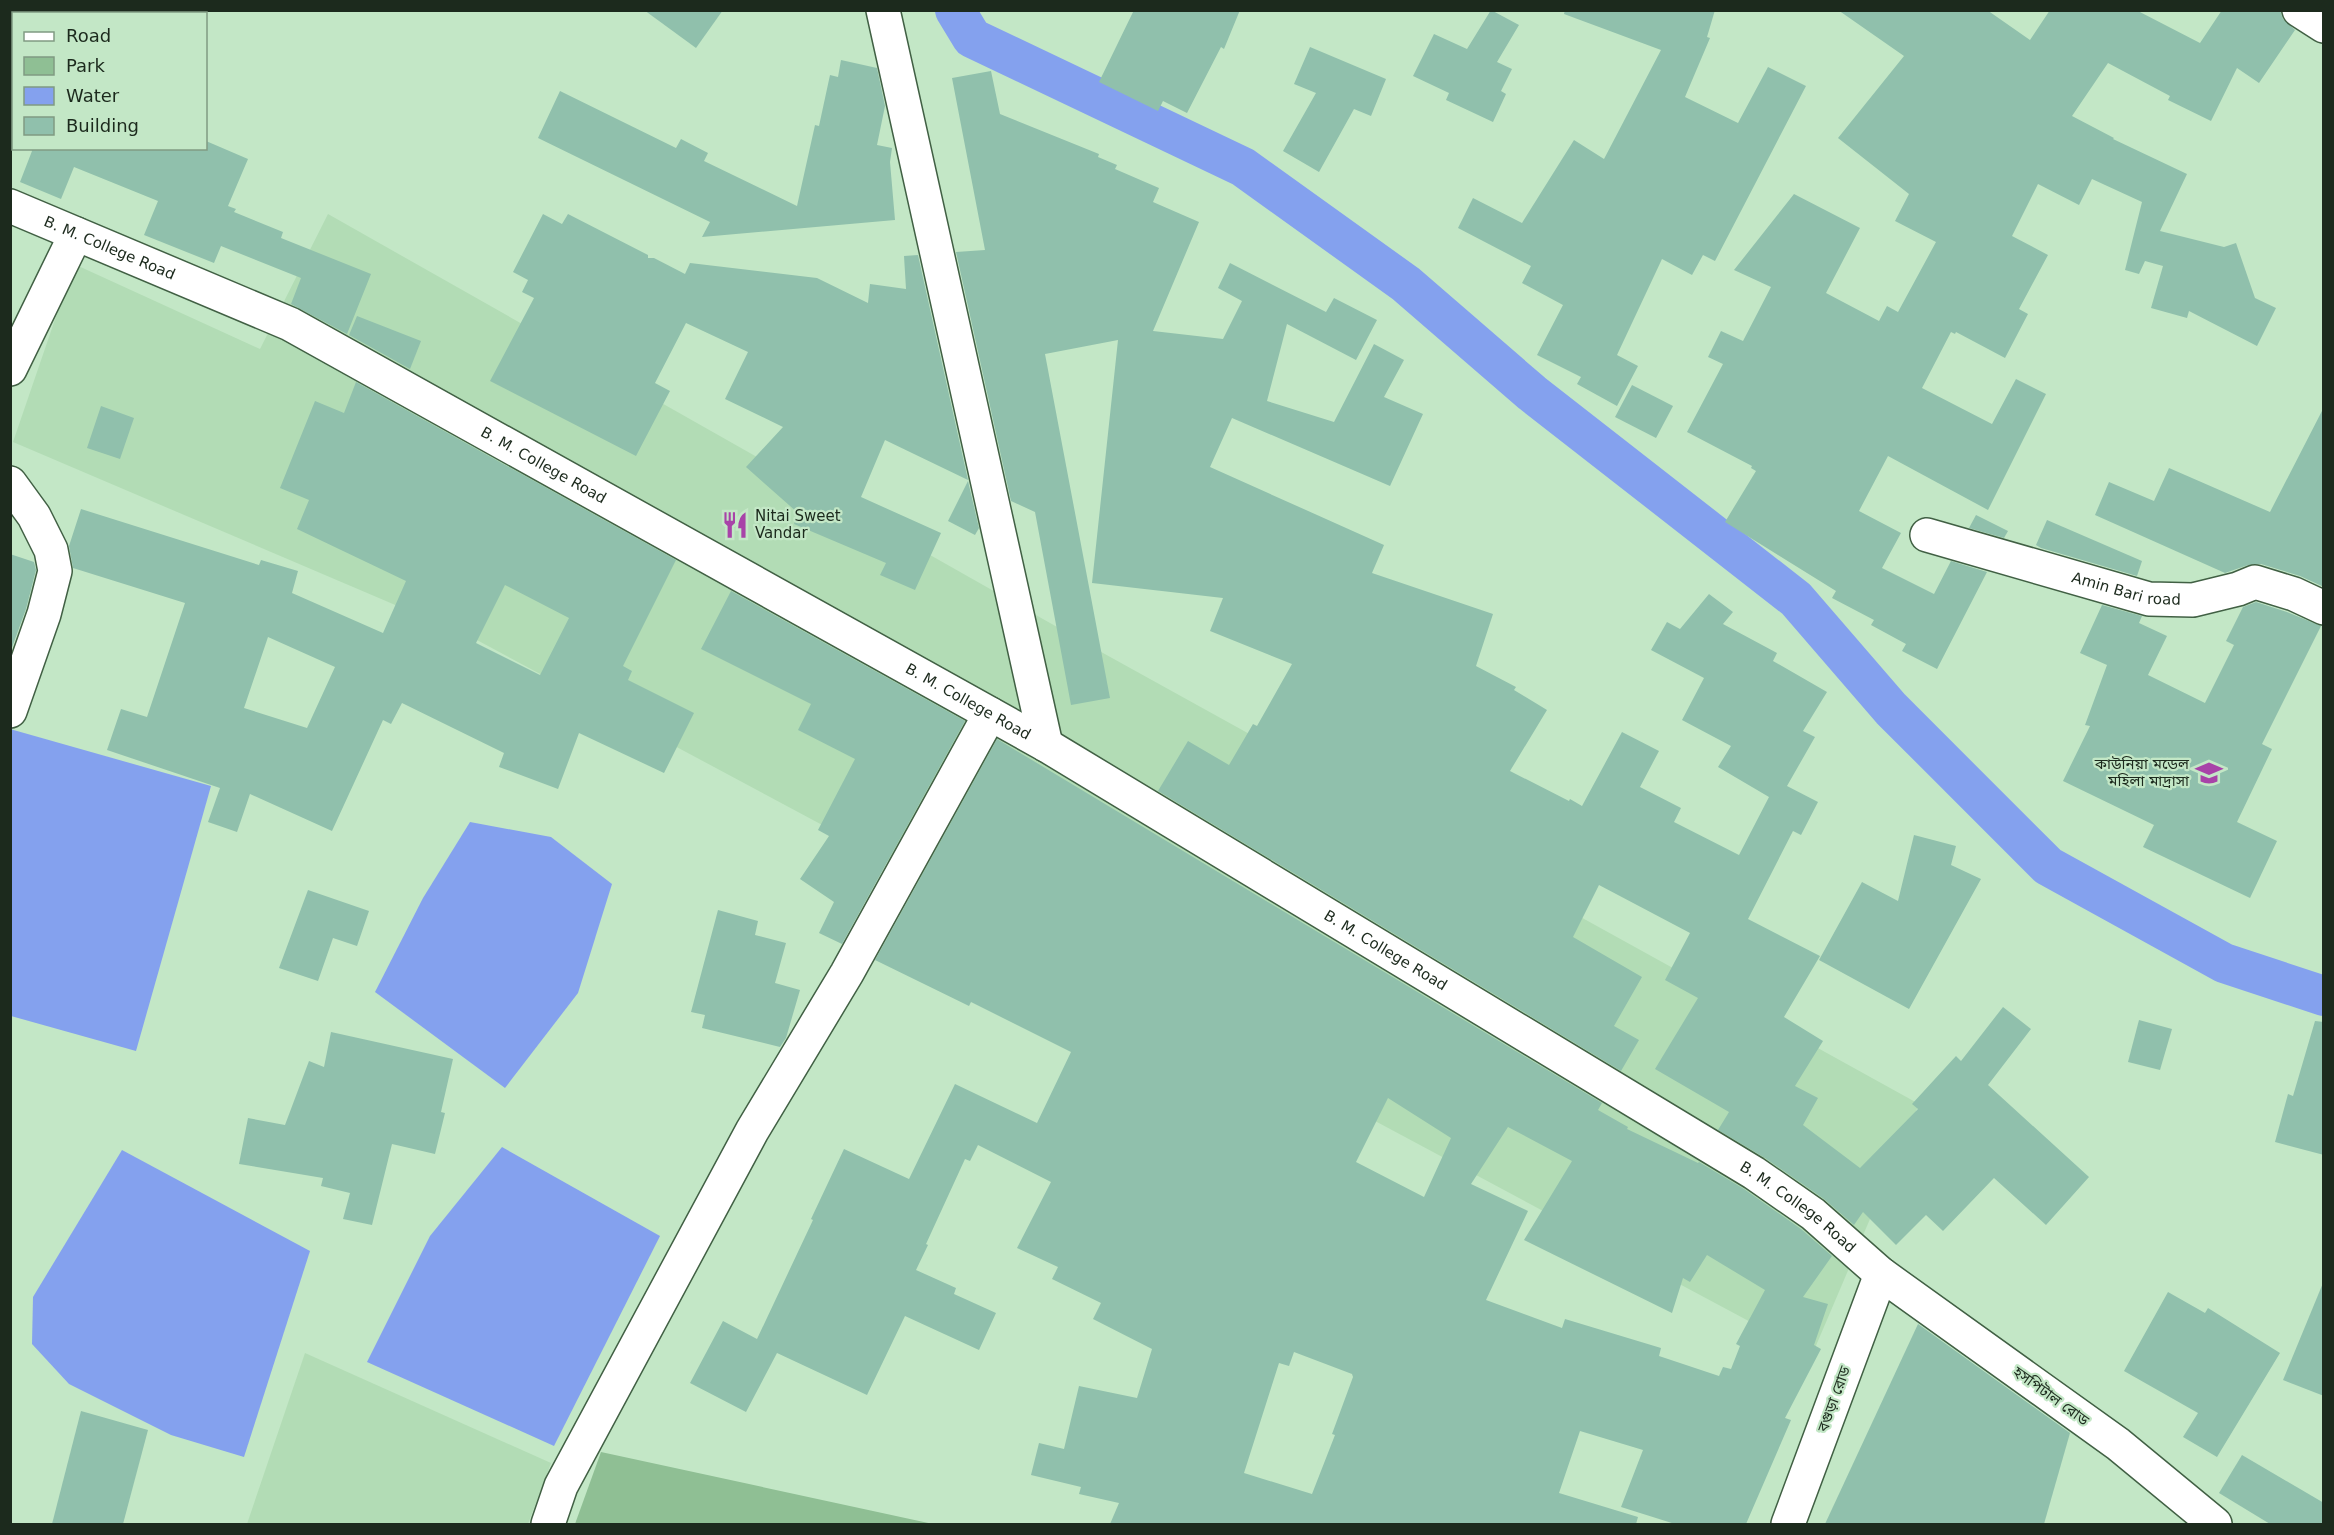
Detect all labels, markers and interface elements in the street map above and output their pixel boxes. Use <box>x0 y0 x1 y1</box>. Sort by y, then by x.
legend <box>12 12 207 150</box>
text: Road <box>66 25 111 46</box>
text: Park <box>66 55 105 76</box>
text: Water <box>66 85 120 106</box>
text: Building <box>66 115 139 136</box>
street label: B. M. College Road <box>41 212 178 284</box>
street label: B. M. College Road <box>478 423 609 507</box>
place label: Nitai Sweet Vandar <box>755 507 841 542</box>
restaurant icon: Nitai Sweet Vandar <box>720 510 750 540</box>
street label: Amin Bari road <box>2070 568 2181 609</box>
street label: B. M. College Road <box>902 659 1034 744</box>
place label: কাউনিয়া মডেল মহিলা মাদ্রাসা <box>2094 755 2190 790</box>
school or university icon: কাউনিয়া মডেল মহিলা মাদ্রাসা <box>2194 758 2224 788</box>
street label: B. M. College Road <box>1321 906 1451 994</box>
street label: B. M. College Road <box>1737 1158 1860 1257</box>
street label: হসপিটাল রোড <box>2009 1362 2093 1430</box>
street label: বগুড়া রোড <box>1813 1363 1854 1435</box>

